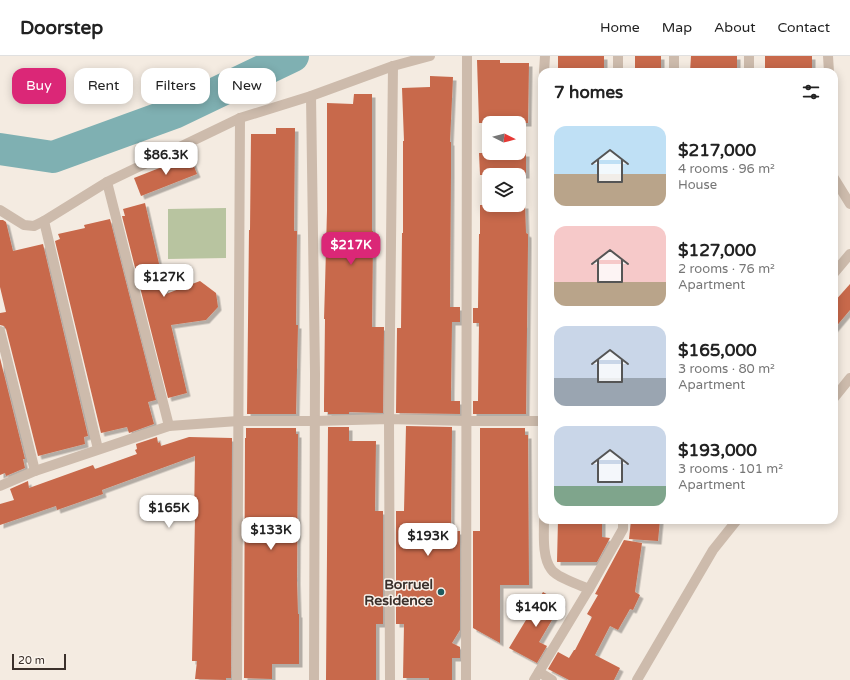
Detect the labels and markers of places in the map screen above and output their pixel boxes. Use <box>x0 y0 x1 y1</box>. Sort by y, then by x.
pin: $86.3K <box>133 142 199 176</box>
pin: $217K <box>323 232 379 266</box>
pin: $127K <box>136 264 192 298</box>
pin: $165K <box>141 495 197 529</box>
pin: $133K <box>243 517 299 551</box>
pin: $193K <box>400 523 456 557</box>
place label: Borruel Residence <box>364 576 433 609</box>
marker: Borruel Residence <box>436 587 446 597</box>
pin: $140K <box>508 594 564 628</box>

